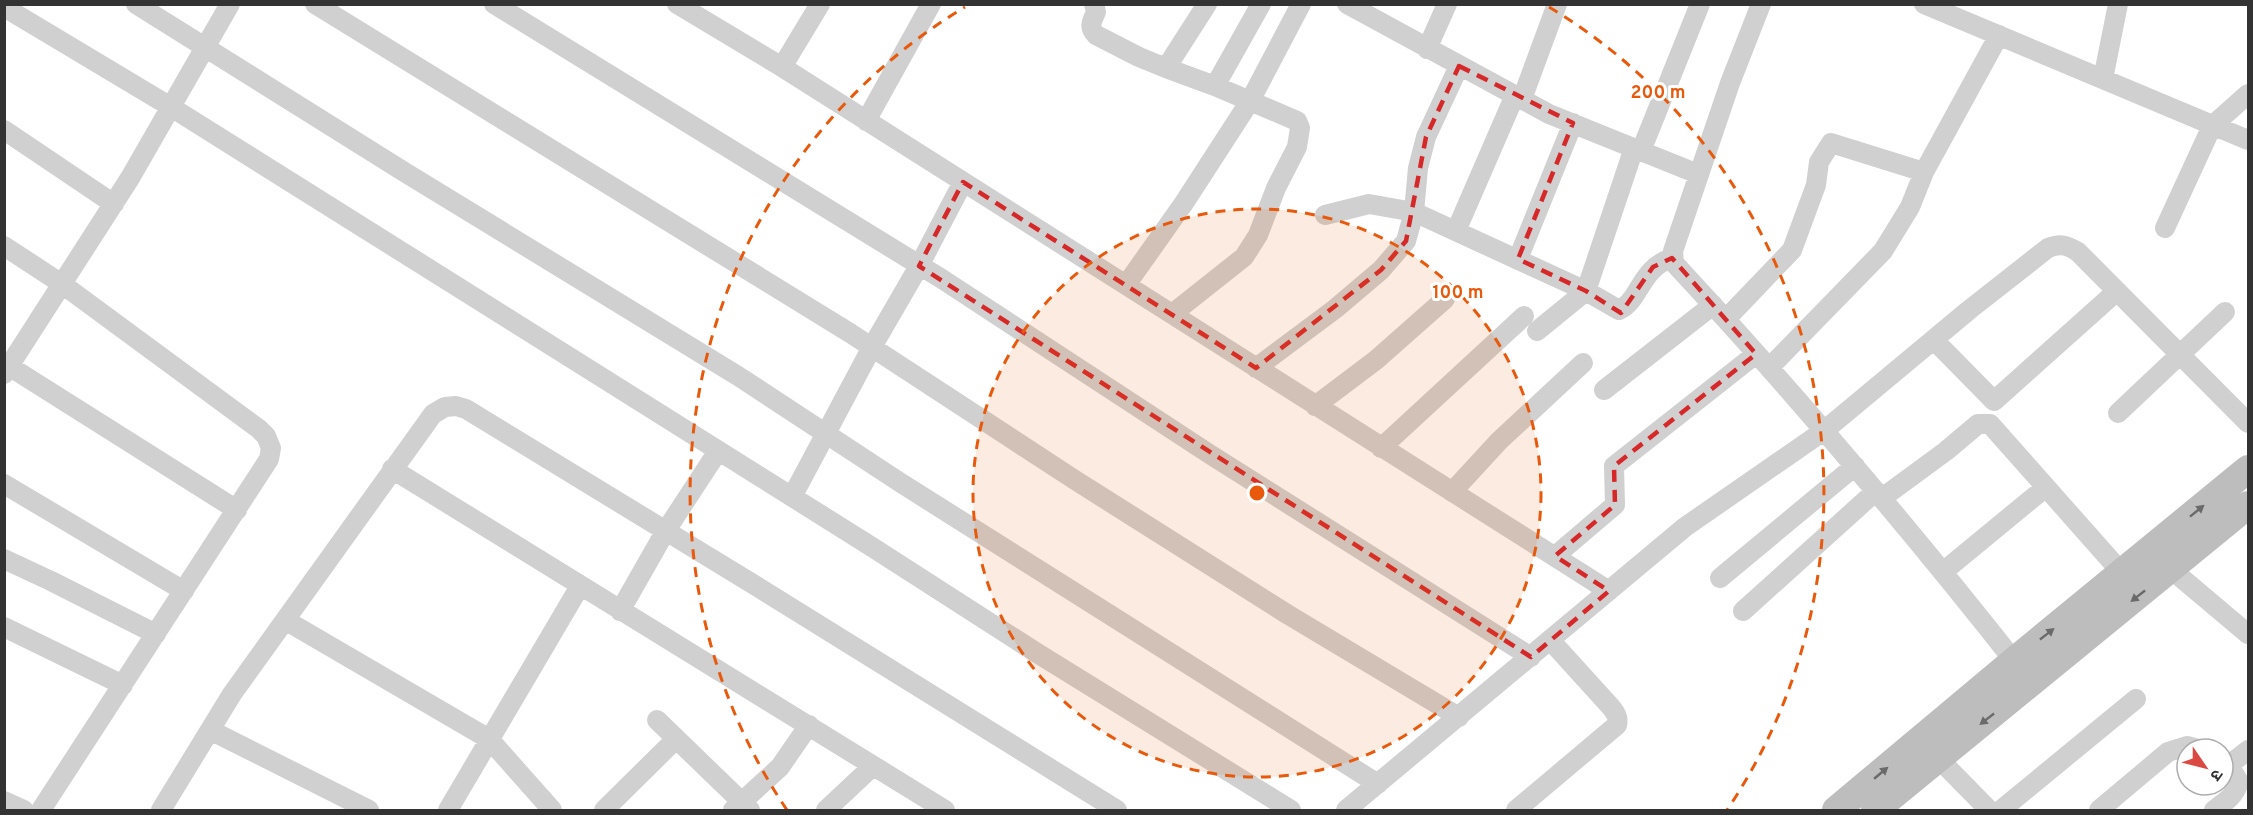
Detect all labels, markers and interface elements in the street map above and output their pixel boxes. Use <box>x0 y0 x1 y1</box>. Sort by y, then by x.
text: 200 m <box>1630 82 1686 105</box>
text: 100 m <box>1432 282 1484 305</box>
centre of rings <box>1247 483 1267 503</box>
one-way arrow <box>2190 505 2205 517</box>
one-way arrow <box>2131 589 2146 601</box>
one-way arrow <box>2039 629 2054 641</box>
one-way arrow <box>1980 712 1995 724</box>
north arrow <box>2175 737 2235 797</box>
text: उ <box>2204 765 2227 785</box>
one-way arrow <box>1873 767 1888 780</box>

